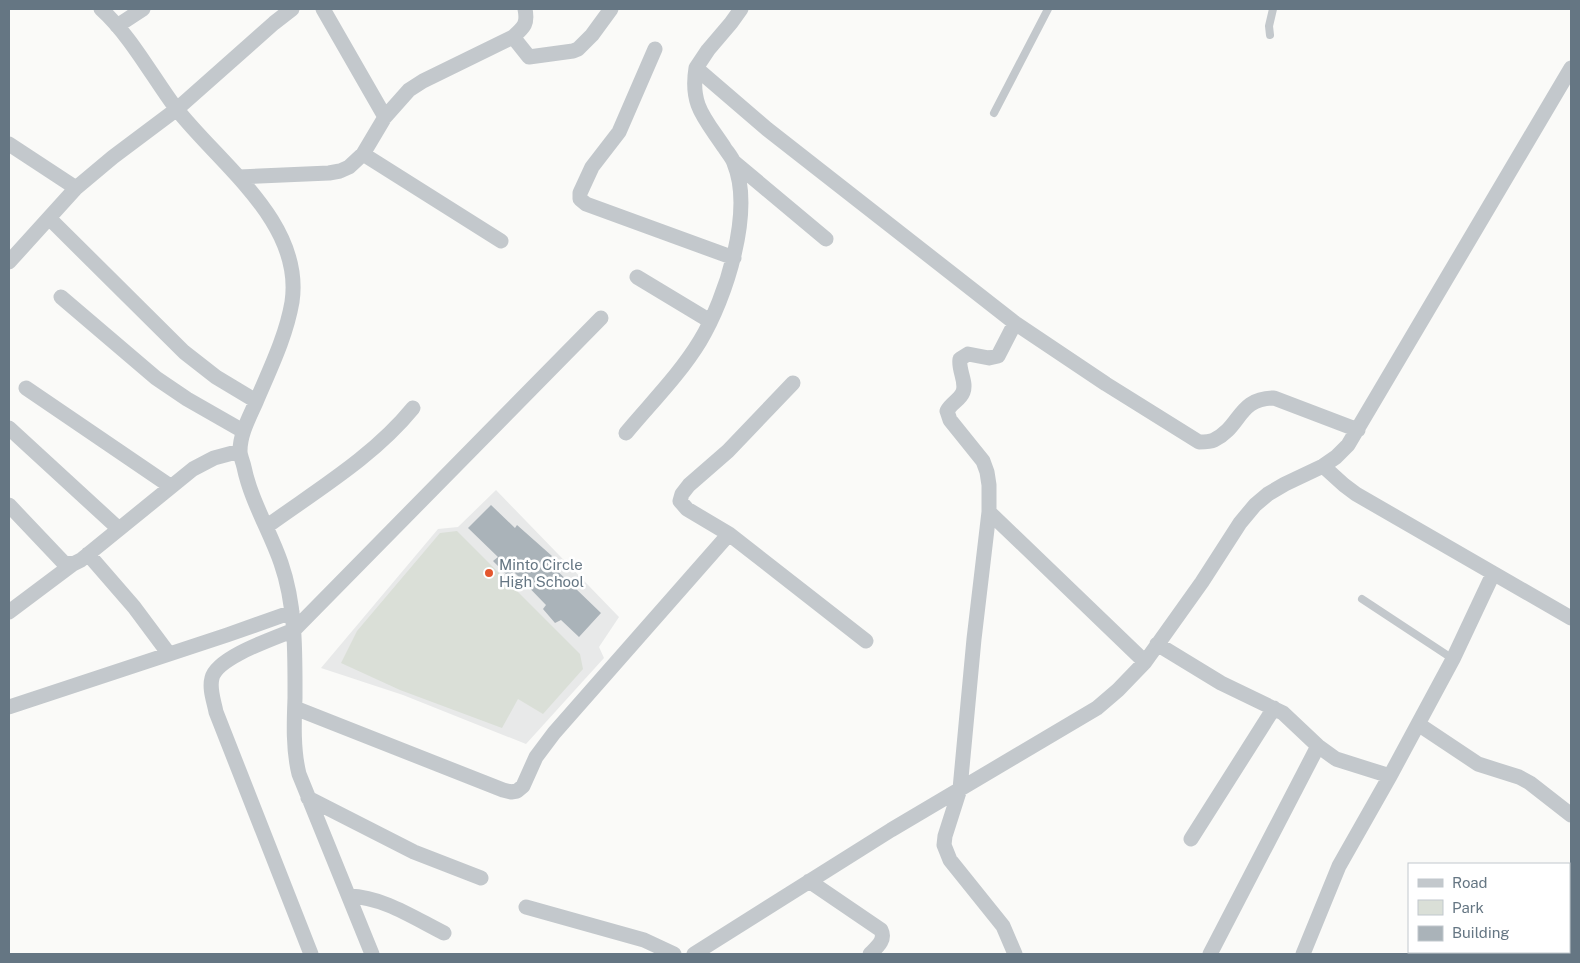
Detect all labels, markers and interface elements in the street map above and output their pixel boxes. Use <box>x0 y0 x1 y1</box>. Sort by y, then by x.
place label: Minto Circle High School <box>499 556 584 590</box>
marker: Minto Circle High School <box>483 567 495 579</box>
legend <box>1408 863 1570 953</box>
text: Road <box>1452 874 1488 891</box>
text: Park <box>1452 899 1484 916</box>
text: Building <box>1452 924 1510 941</box>

